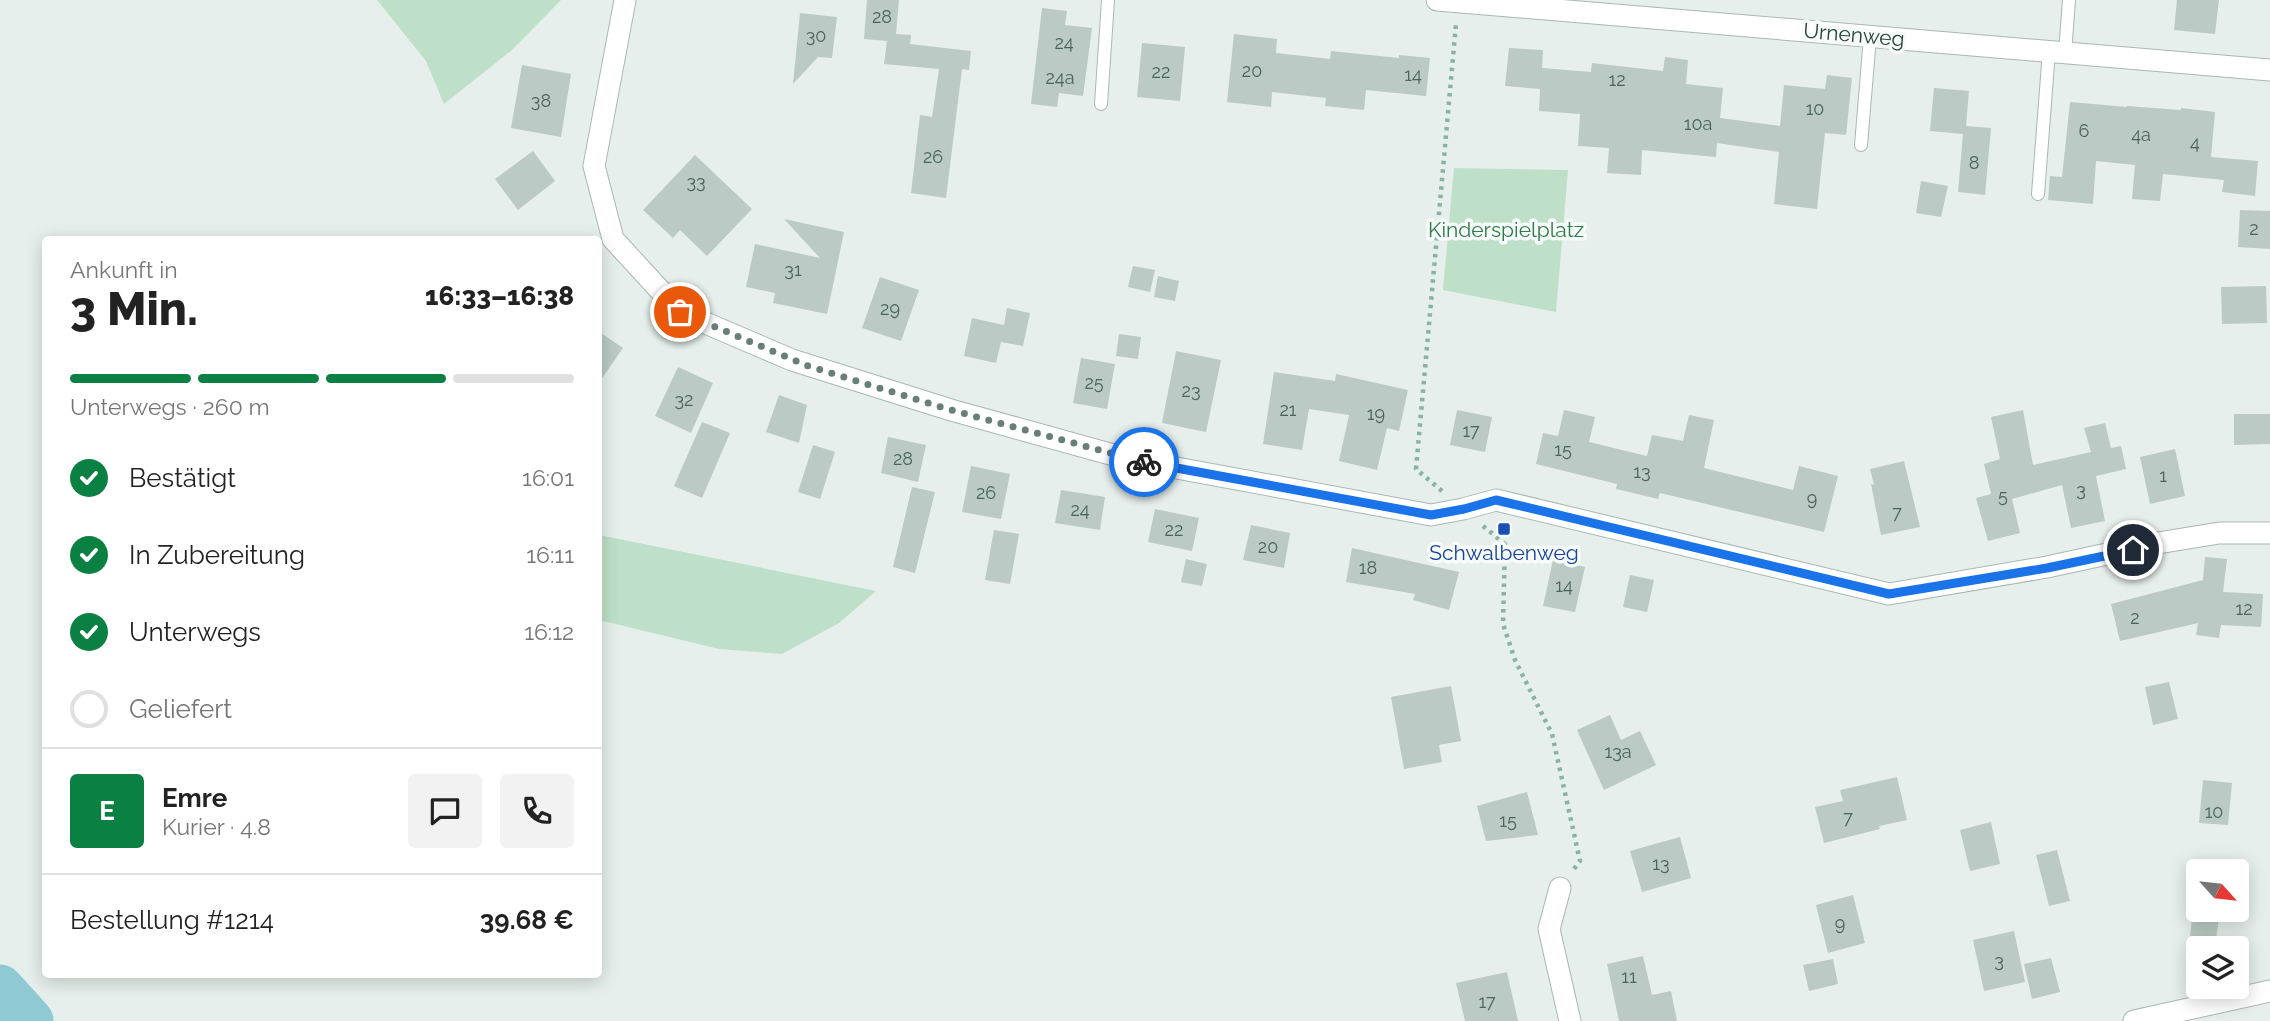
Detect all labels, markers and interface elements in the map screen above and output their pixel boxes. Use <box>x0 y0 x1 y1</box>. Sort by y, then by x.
house number: 28 <box>872 6 892 27</box>
street label: Urnenweg <box>1802 18 1906 51</box>
house number: 30 <box>806 25 826 46</box>
house number: 24 <box>1054 32 1074 53</box>
house number: 20 <box>1242 60 1262 81</box>
house number: 22 <box>1152 61 1170 82</box>
house number: 14 <box>1404 64 1422 85</box>
house number: 24a <box>1045 67 1075 88</box>
house number: 12 <box>1608 69 1626 90</box>
house number: 38 <box>531 90 551 111</box>
house number: 10 <box>1806 98 1824 119</box>
house number: 10a <box>1684 113 1712 134</box>
house number: 6 <box>2079 120 2090 141</box>
house number: 4a <box>2131 124 2151 145</box>
house number: 4 <box>2190 132 2200 153</box>
house number: 26 <box>923 146 943 167</box>
house number: 8 <box>1969 152 1979 173</box>
house number: 33 <box>686 171 706 192</box>
park label: Kinderspielplatz <box>1428 217 1584 242</box>
house number: 2 <box>2249 218 2259 239</box>
text: Ankunft in <box>70 256 178 283</box>
house number: 31 <box>784 259 802 280</box>
text: 16:33–16:38 <box>425 281 574 311</box>
text: 3 Min. <box>70 282 198 336</box>
pin <box>650 282 710 342</box>
icon: bag <box>661 293 699 331</box>
house number: 29 <box>880 298 900 319</box>
house number: 25 <box>1084 372 1104 393</box>
house number: 23 <box>1182 380 1201 401</box>
house number: 32 <box>675 389 694 410</box>
text: Unterwegs · 260 m <box>70 393 270 420</box>
house number: 21 <box>1279 399 1297 420</box>
house number: 19 <box>1367 403 1385 424</box>
house number: 17 <box>1462 420 1480 441</box>
courier <box>1109 427 1179 497</box>
house number: 15 <box>1554 439 1572 460</box>
icon: bike <box>1125 443 1163 481</box>
house number: 28 <box>893 448 913 469</box>
icon: check <box>70 459 108 497</box>
house number: 13 <box>1633 461 1651 482</box>
text: Bestätigt <box>129 463 236 493</box>
text: 16:01 <box>522 464 574 491</box>
house number: 1 <box>2159 465 2167 486</box>
house number: 3 <box>2076 479 2086 500</box>
house number: 26 <box>976 482 996 503</box>
house number: 5 <box>1998 485 2008 506</box>
house number: 9 <box>1807 488 1817 509</box>
house number: 24 <box>1070 499 1090 520</box>
house number: 7 <box>1892 502 1902 523</box>
house number: 22 <box>1165 519 1183 540</box>
pin <box>2103 520 2163 580</box>
marker: Schwalbenweg <box>1496 521 1512 537</box>
icon: home <box>2114 531 2152 569</box>
icon: check <box>70 536 108 574</box>
house number: 20 <box>1258 536 1278 557</box>
text: In Zubereitung <box>129 540 305 570</box>
place label: Schwalbenweg <box>1429 540 1579 565</box>
text: 16:11 <box>526 541 574 568</box>
house number: 18 <box>1359 557 1377 578</box>
house number: 14 <box>1555 575 1573 596</box>
house number: 12 <box>2235 598 2253 619</box>
house number: 2 <box>2130 607 2140 628</box>
icon: check <box>70 613 108 651</box>
text: Unterwegs <box>129 617 261 647</box>
text: 16:12 <box>524 618 574 645</box>
text: Geliefert <box>129 694 232 724</box>
house number: 13a <box>1604 741 1632 762</box>
button: chat <box>408 774 482 848</box>
button: phone <box>500 774 574 848</box>
text: Emre <box>162 783 227 813</box>
text: E <box>99 796 115 826</box>
house number: 10 <box>2205 801 2223 822</box>
house number: 7 <box>1843 807 1853 828</box>
house number: 15 <box>1499 810 1517 831</box>
text: Kurier · 4.8 <box>162 813 271 840</box>
house number: 13 <box>1652 853 1670 874</box>
north arrow <box>2186 859 2249 922</box>
map controls <box>2186 859 2249 999</box>
text: Bestellung #1214 <box>70 905 274 935</box>
text: 39.68 € <box>480 905 574 935</box>
house number: 9 <box>1835 913 1845 934</box>
button: layers <box>2186 936 2249 999</box>
house number: 3 <box>1994 950 2004 971</box>
house number: 11 <box>1621 966 1637 987</box>
house number: 17 <box>1478 991 1496 1012</box>

